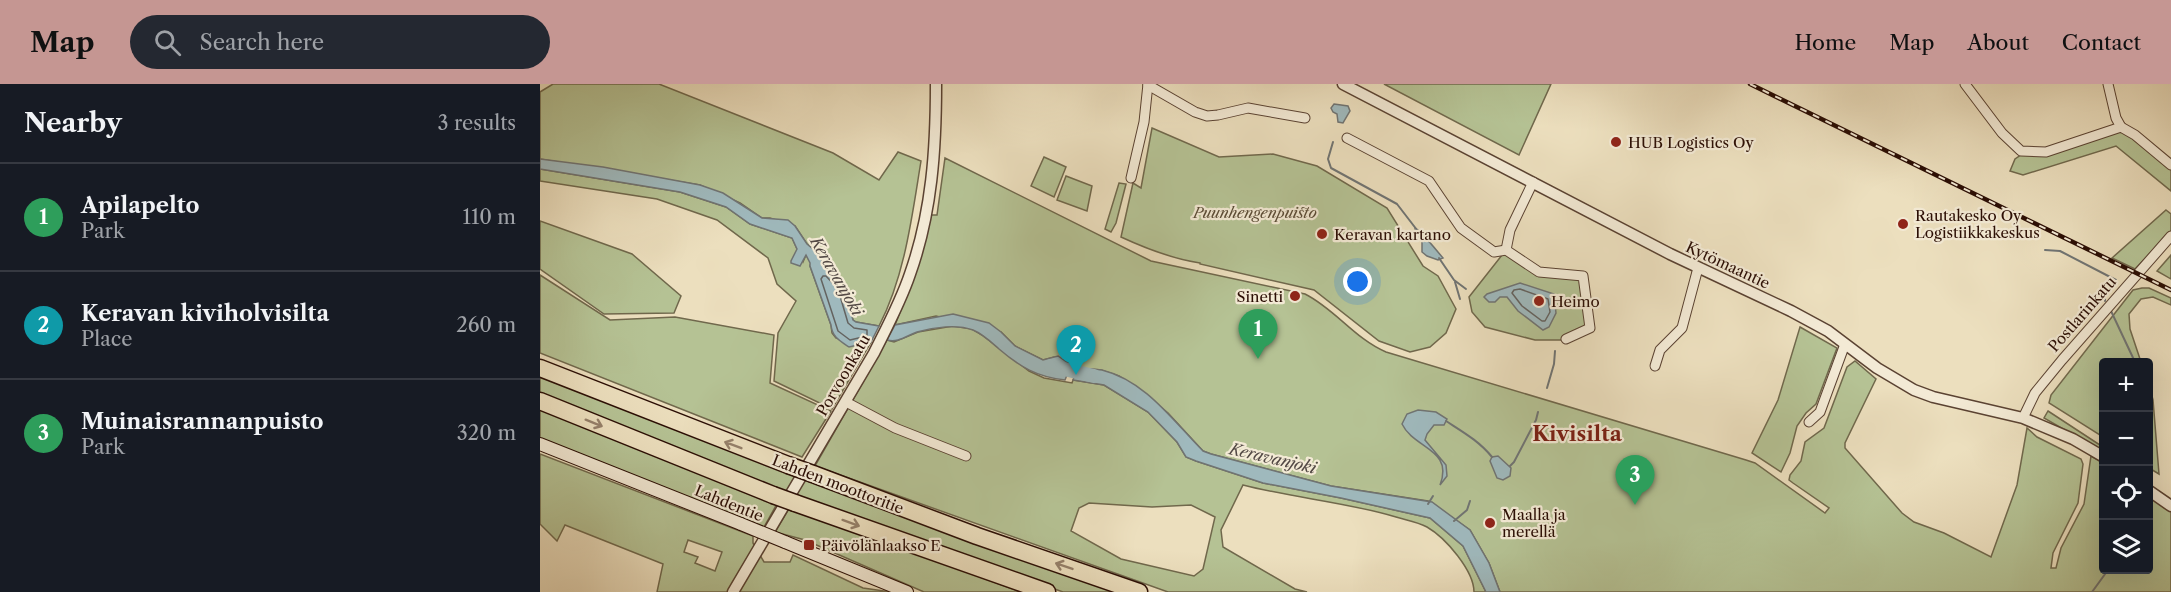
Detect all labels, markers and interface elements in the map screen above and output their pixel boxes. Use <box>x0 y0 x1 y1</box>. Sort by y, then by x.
search box <box>130 15 550 69</box>
text: Map <box>30 25 94 59</box>
icon: search <box>151 26 184 59</box>
text: Search here <box>199 29 324 56</box>
text: Home <box>1795 30 1856 55</box>
text: Map <box>1889 30 1934 55</box>
text: About <box>1967 30 2029 55</box>
text: Contact <box>2062 30 2141 55</box>
text: Nearby <box>24 107 122 139</box>
text: 3 results <box>438 111 516 135</box>
place label: HUB Logistics Oy <box>1628 133 1755 152</box>
marker: HUB Logistics Oy <box>1609 135 1623 149</box>
text: Apilapelto <box>81 192 200 219</box>
park label: Puunhengenpuisto <box>1192 203 1317 222</box>
text: 1 <box>39 205 48 229</box>
text: 110 m <box>463 205 516 229</box>
place label: Rautakesko Oy Logistiikkakeskus <box>1915 206 2040 242</box>
marker: Rautakesko Oy Logistiikkakeskus <box>1896 217 1910 231</box>
text: Park <box>81 219 124 243</box>
place label: Keravan kartano <box>1334 225 1451 244</box>
marker: Keravan kartano <box>1315 227 1329 241</box>
water label: Keravanjoki <box>805 231 868 320</box>
street label: Kytömaantie <box>1683 237 1773 293</box>
your location <box>1343 267 1372 296</box>
street label: Postlarinkatu <box>2044 272 2120 356</box>
place label: Sinetti <box>1236 287 1283 306</box>
marker: Sinetti <box>1288 289 1302 303</box>
place label: Heimo <box>1551 292 1600 311</box>
marker: Heimo <box>1532 294 1546 308</box>
text: Keravan kiviholvisilta <box>81 300 329 327</box>
pin: 1 <box>1238 310 1278 359</box>
text: 2 <box>38 313 49 337</box>
text: 260 m <box>456 313 516 337</box>
pin: 2 <box>1056 326 1096 375</box>
text: Place <box>81 327 132 351</box>
street label: Porvoonkatu <box>812 331 874 419</box>
map controls <box>2099 358 2153 574</box>
button: + <box>2099 358 2153 412</box>
text: Muinaisrannanpuisto <box>81 408 324 435</box>
button: − <box>2099 412 2153 466</box>
one-way arrow <box>585 418 603 429</box>
text: 3 <box>38 421 49 445</box>
text: 320 m <box>457 421 516 445</box>
district label: Kivisilta <box>1532 421 1623 446</box>
text: Park <box>81 435 124 459</box>
one-way arrow <box>725 438 743 449</box>
water label: Keravanjoki <box>1226 438 1319 478</box>
street label: Lahden moottoritie <box>770 450 906 518</box>
pin: 3 <box>1616 456 1654 505</box>
button: locate <box>2099 466 2153 520</box>
street label: Lahdentie <box>692 481 766 525</box>
place label: Maalla ja merellä <box>1502 505 1566 541</box>
marker: Maalla ja merellä <box>1483 516 1497 530</box>
one-way arrow <box>841 518 860 529</box>
button: layers <box>2099 520 2153 574</box>
place label: Päivölänlaakso E <box>821 536 941 555</box>
marker: Päivölänlaakso E <box>802 538 816 552</box>
one-way arrow <box>1055 560 1074 571</box>

